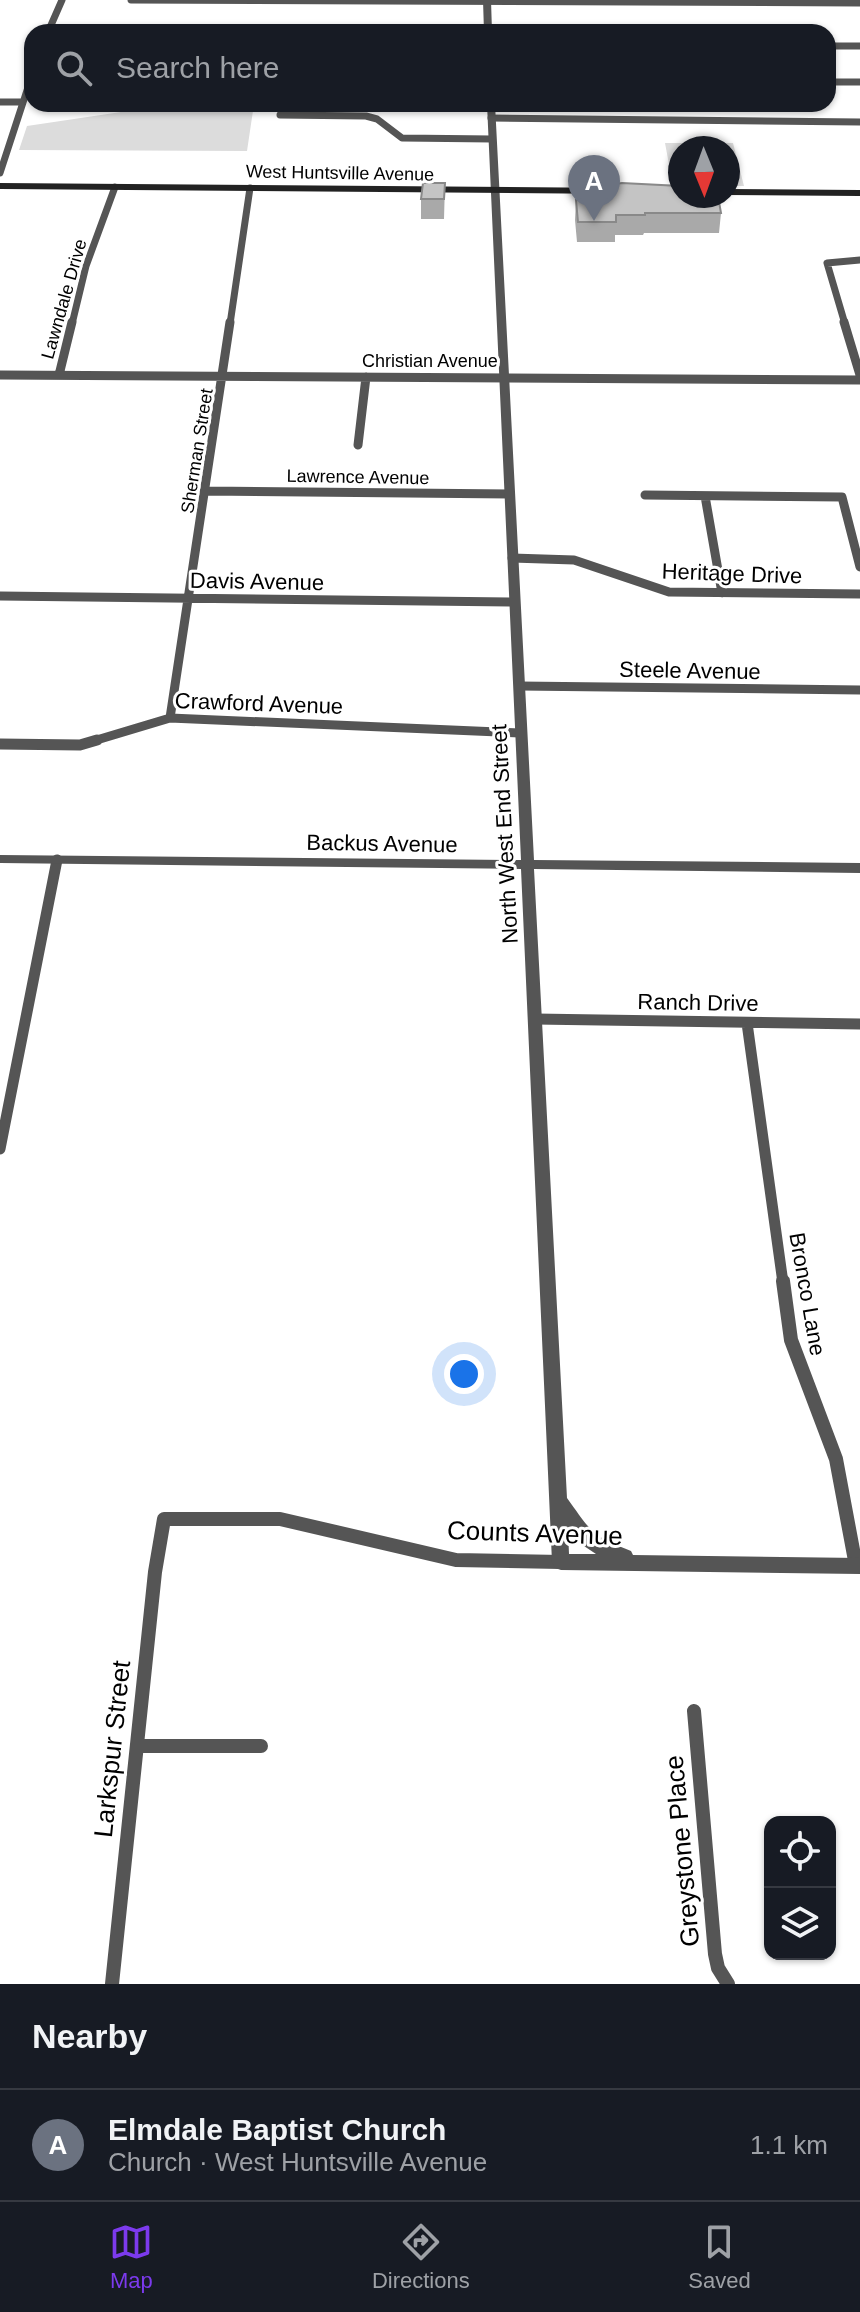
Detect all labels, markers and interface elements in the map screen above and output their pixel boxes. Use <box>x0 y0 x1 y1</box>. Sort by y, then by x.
search box <box>24 24 836 112</box>
icon: search <box>52 46 96 90</box>
text: Search here <box>116 51 279 84</box>
north arrow <box>668 136 740 208</box>
pin: A <box>568 155 620 221</box>
street label: West Huntsville Avenue <box>246 161 434 185</box>
street label: Lawndale Drive <box>37 237 91 361</box>
street label: Christian Avenue <box>362 351 498 371</box>
street label: Sherman Street <box>177 387 217 515</box>
street label: Lawrence Avenue <box>286 466 430 488</box>
street label: Heritage Drive <box>661 559 803 588</box>
street label: Davis Avenue <box>190 568 324 595</box>
street label: Steele Avenue <box>619 657 761 684</box>
street label: Crawford Avenue <box>174 688 344 719</box>
street label: North West End Street <box>486 724 523 944</box>
street label: Backus Avenue <box>306 830 458 857</box>
street label: Ranch Drive <box>637 989 759 1016</box>
street label: Bronco Lane <box>784 1230 831 1358</box>
your location <box>444 1354 484 1394</box>
street label: Counts Avenue <box>447 1515 623 1551</box>
street label: Larkspur Street <box>88 1658 136 1839</box>
street label: Greystone Place <box>659 1754 705 1948</box>
map controls <box>764 1816 836 1960</box>
button: locate <box>764 1816 836 1888</box>
button: layers <box>764 1888 836 1960</box>
text: Nearby <box>32 2017 147 2055</box>
text: Elmdale Baptist Church <box>108 2113 446 2146</box>
text: A <box>49 2130 67 2160</box>
text: 1.1 km <box>750 2130 828 2160</box>
text: Church · West Huntsville Avenue <box>108 2147 487 2177</box>
tab: Map <box>109 2220 153 2294</box>
tab: Directions <box>372 2220 470 2294</box>
tab: Saved <box>688 2220 751 2294</box>

